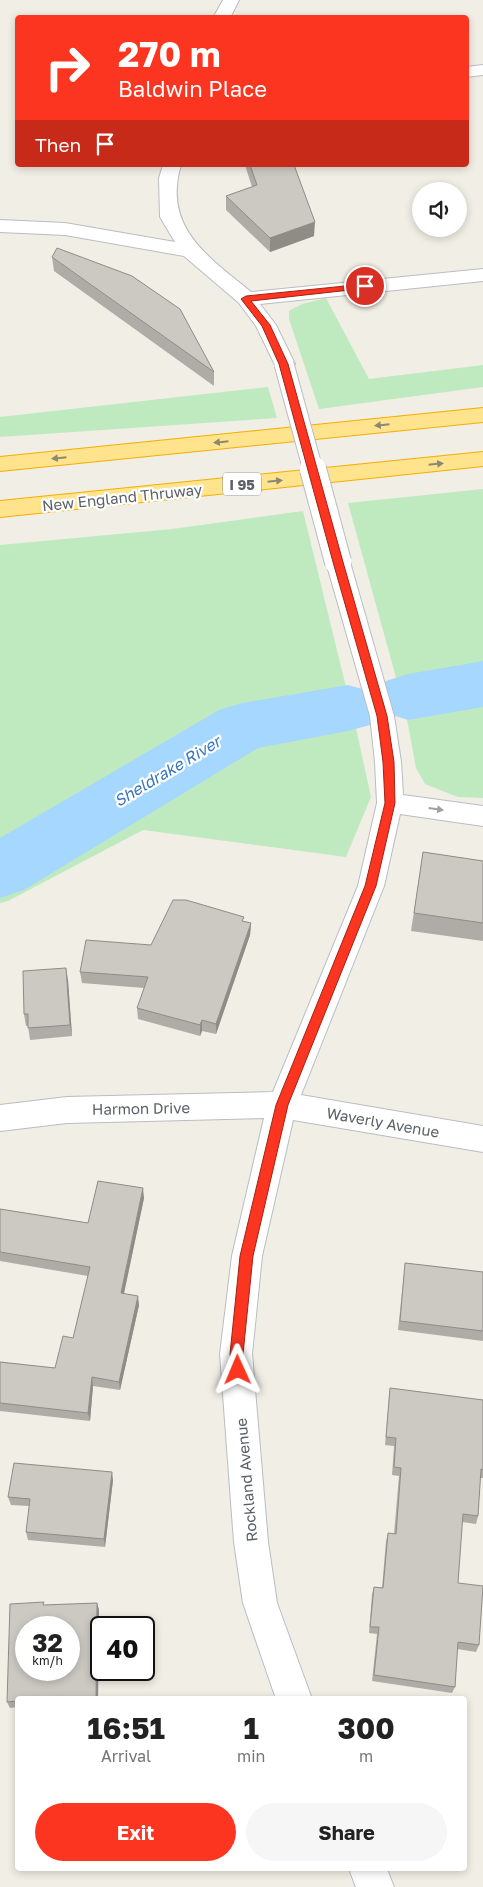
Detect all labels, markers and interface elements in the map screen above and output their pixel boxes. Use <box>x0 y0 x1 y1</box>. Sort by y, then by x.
text: 270 m <box>118 33 221 75</box>
icon: right <box>35 35 100 100</box>
text: Baldwin Place <box>118 75 267 102</box>
icon: arrive <box>91 130 119 158</box>
text: Then <box>35 133 81 156</box>
map controls <box>412 182 467 237</box>
button: sound <box>412 182 467 237</box>
pin <box>344 265 386 307</box>
icon: arrive <box>351 272 379 300</box>
one-way arrow <box>374 421 390 429</box>
one-way arrow <box>212 438 228 446</box>
one-way arrow <box>51 454 67 462</box>
one-way arrow <box>429 460 445 468</box>
road number: I 95 <box>223 472 261 496</box>
one-way arrow <box>267 477 283 485</box>
street label: New England Thruway <box>41 480 203 514</box>
water label: Sheldrake River <box>110 730 226 811</box>
one-way arrow <box>429 806 445 814</box>
street label: Harmon Drive <box>92 1098 191 1118</box>
street label: Waverly Avenue <box>325 1103 441 1141</box>
position arrow <box>211 1343 263 1395</box>
street label: Rockland Avenue <box>232 1417 260 1543</box>
speed limit sign: 40 <box>90 1616 155 1681</box>
text: 32 <box>32 1627 63 1658</box>
text: km/h <box>32 1653 63 1668</box>
text: 16:51 <box>87 1710 165 1746</box>
text: 1 <box>244 1710 259 1746</box>
text: 300 <box>338 1710 395 1746</box>
text: Arrival <box>101 1746 151 1766</box>
text: min <box>237 1746 265 1766</box>
text: m <box>359 1746 373 1766</box>
button: Exit <box>35 1803 236 1861</box>
button: Share <box>246 1803 447 1861</box>

